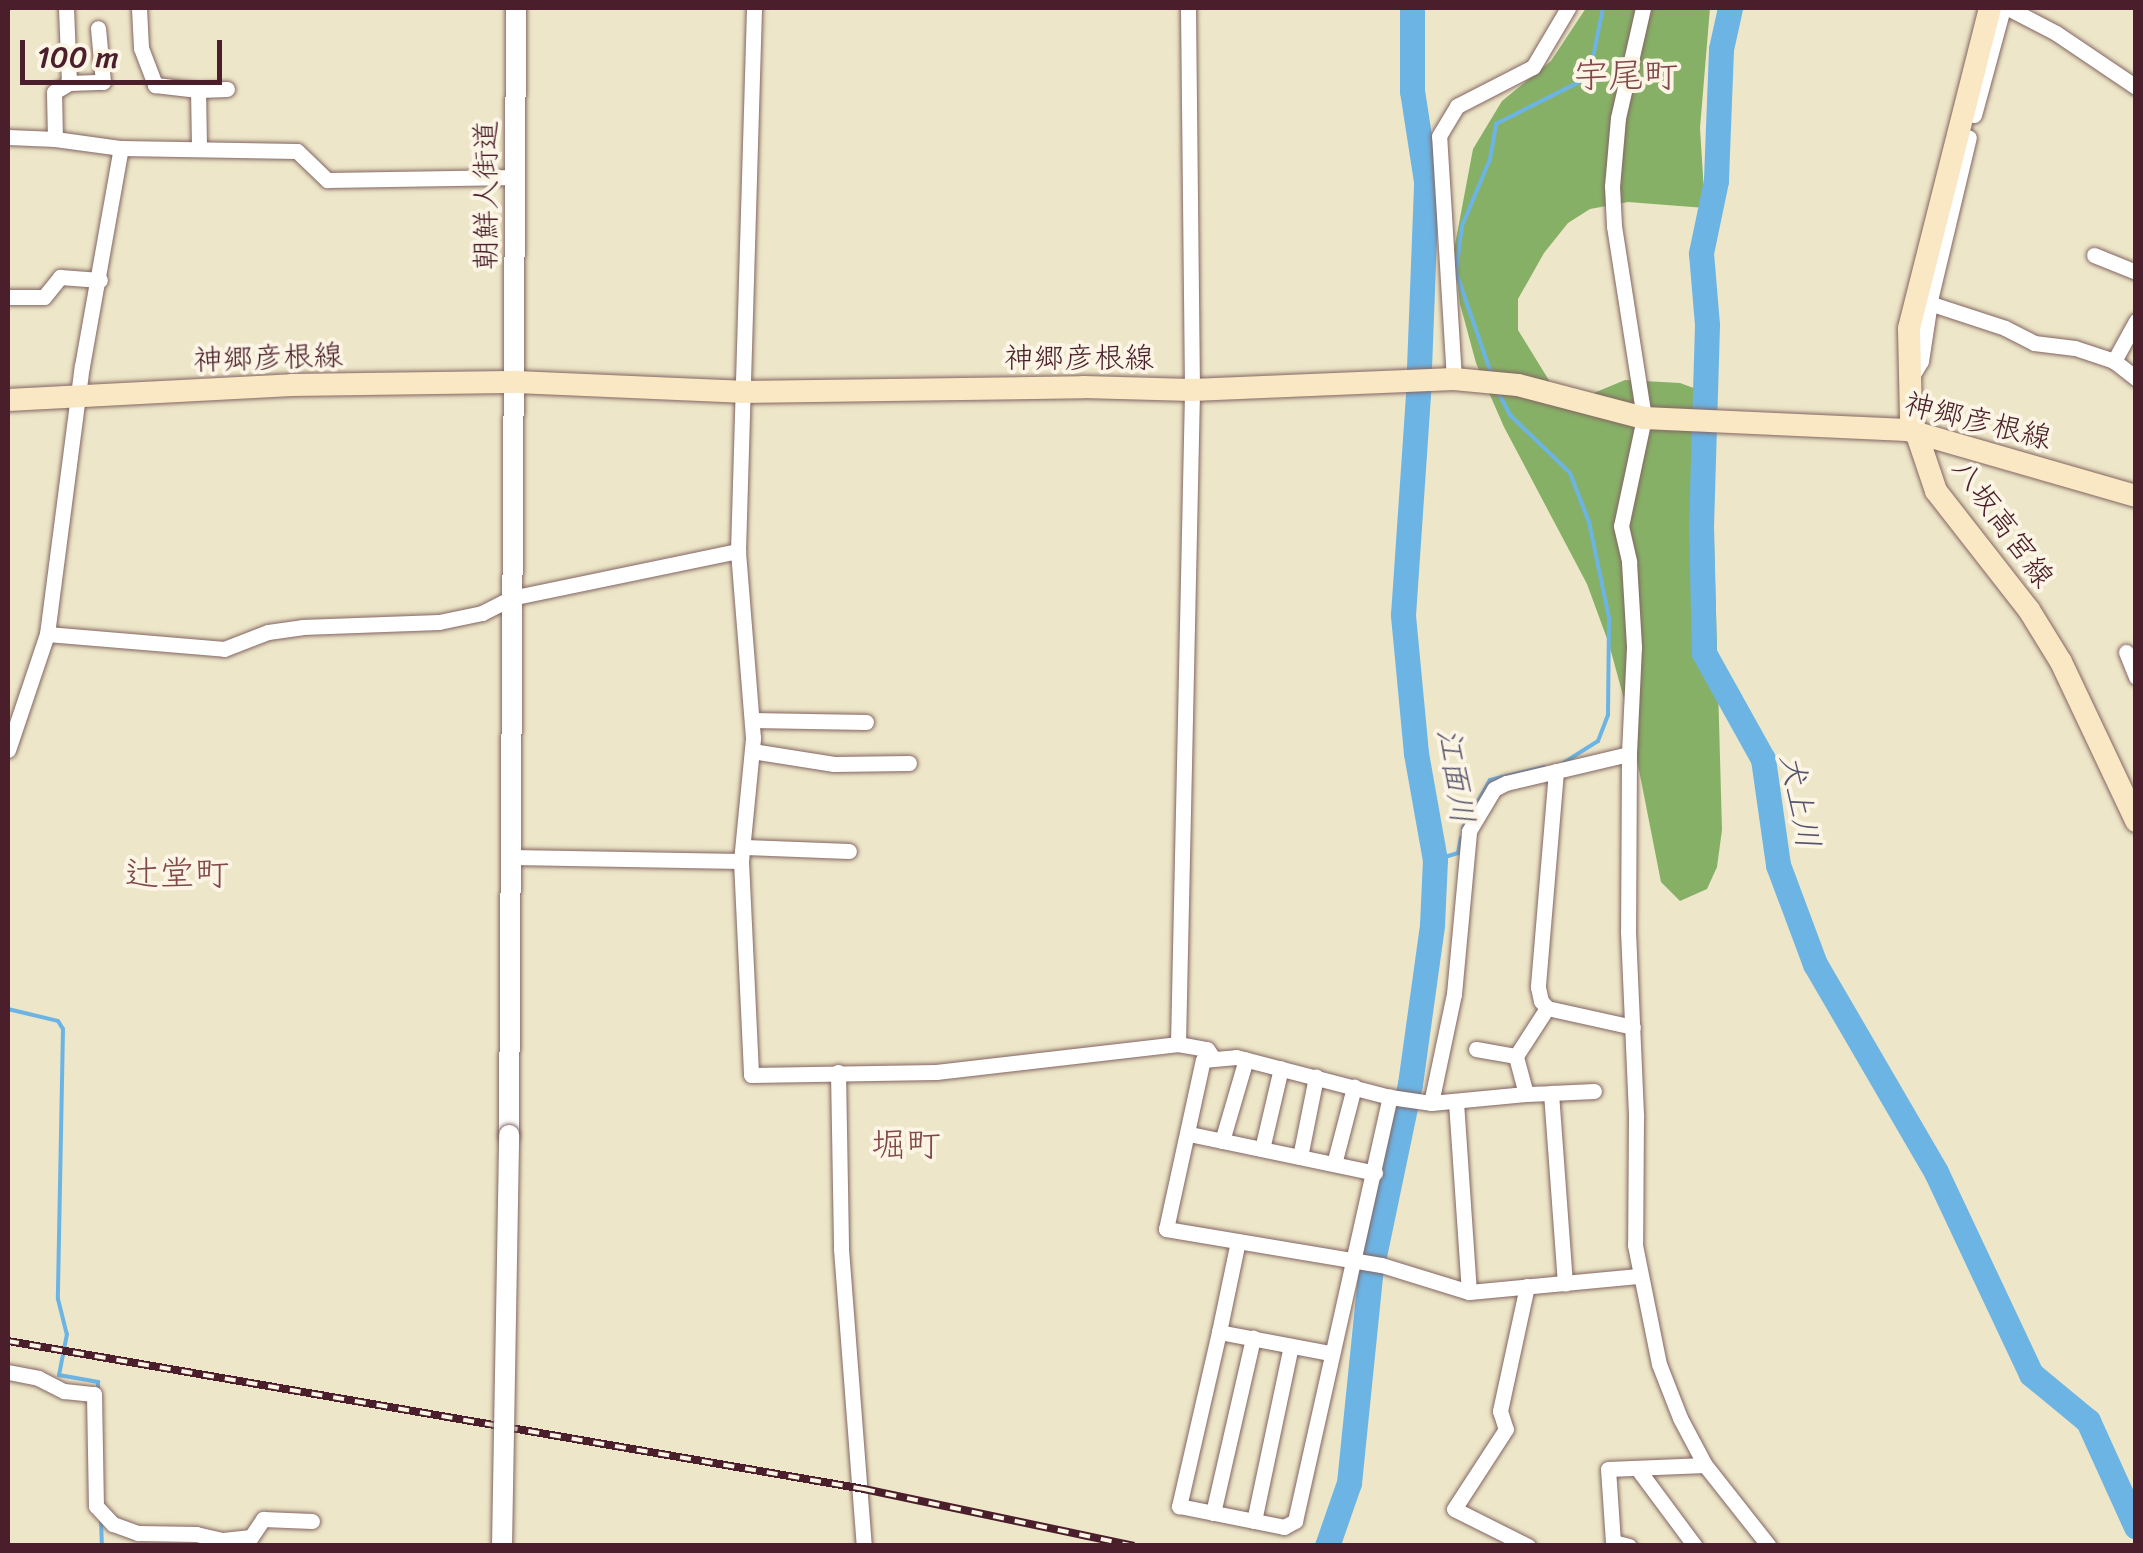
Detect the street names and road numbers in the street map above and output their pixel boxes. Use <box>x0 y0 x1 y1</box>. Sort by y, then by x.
street label: 朝鮮人街道 <box>468 120 504 270</box>
street label: 神郷彦根線 <box>192 337 344 379</box>
street label: 神郷彦根線 <box>1004 340 1154 376</box>
street label: 神郷彦根線 <box>1901 385 2055 457</box>
street label: 八坂高宮線 <box>1944 452 2062 594</box>

